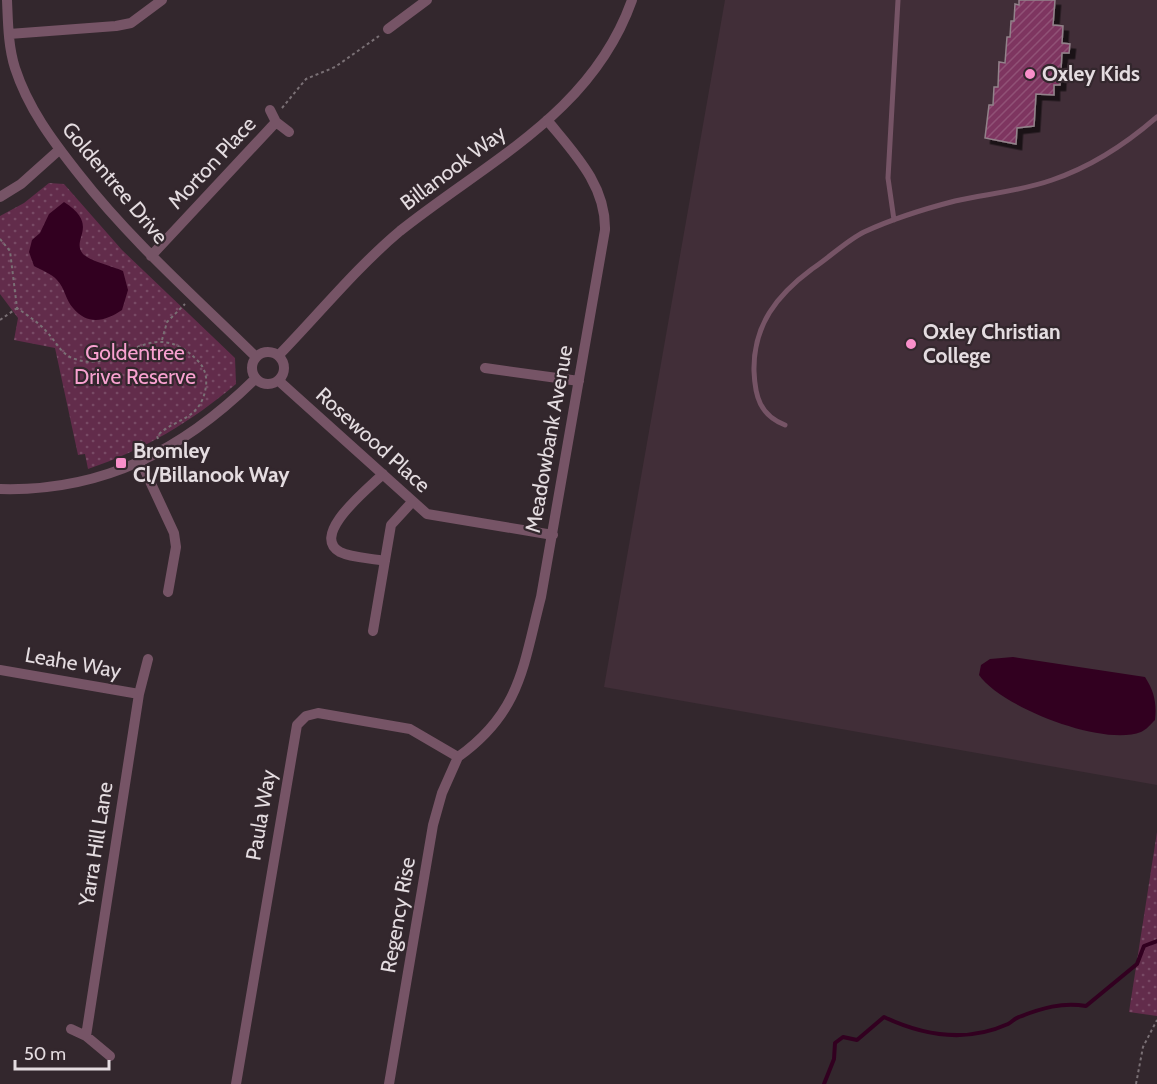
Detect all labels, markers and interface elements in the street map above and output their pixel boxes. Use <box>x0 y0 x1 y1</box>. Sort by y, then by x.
place label: Oxley Kids <box>1042 61 1140 86</box>
marker: Oxley Kids <box>1023 67 1037 81</box>
street label: Morton Place <box>163 111 261 214</box>
street label: Goldentree Drive <box>57 117 174 249</box>
street label: Billanook Way <box>395 120 510 215</box>
place label: Oxley Christian College <box>923 319 1061 368</box>
marker: Oxley Christian College <box>904 337 918 351</box>
park label: Goldentree Drive Reserve <box>74 340 196 389</box>
street label: Meadowbank Avenue <box>520 343 577 535</box>
street label: Rosewood Place <box>311 382 436 498</box>
place label: Bromley Cl/Billanook Way <box>133 438 290 487</box>
marker: Bromley Cl/Billanook Way <box>114 456 128 470</box>
street label: Leahe Way <box>23 642 124 683</box>
street label: Paula Way <box>240 767 281 862</box>
street label: Yarra Hill Lane <box>73 780 118 909</box>
street label: Regency Rise <box>375 855 420 975</box>
scale bar <box>15 1033 110 1071</box>
text: 50 m <box>24 1043 66 1065</box>

